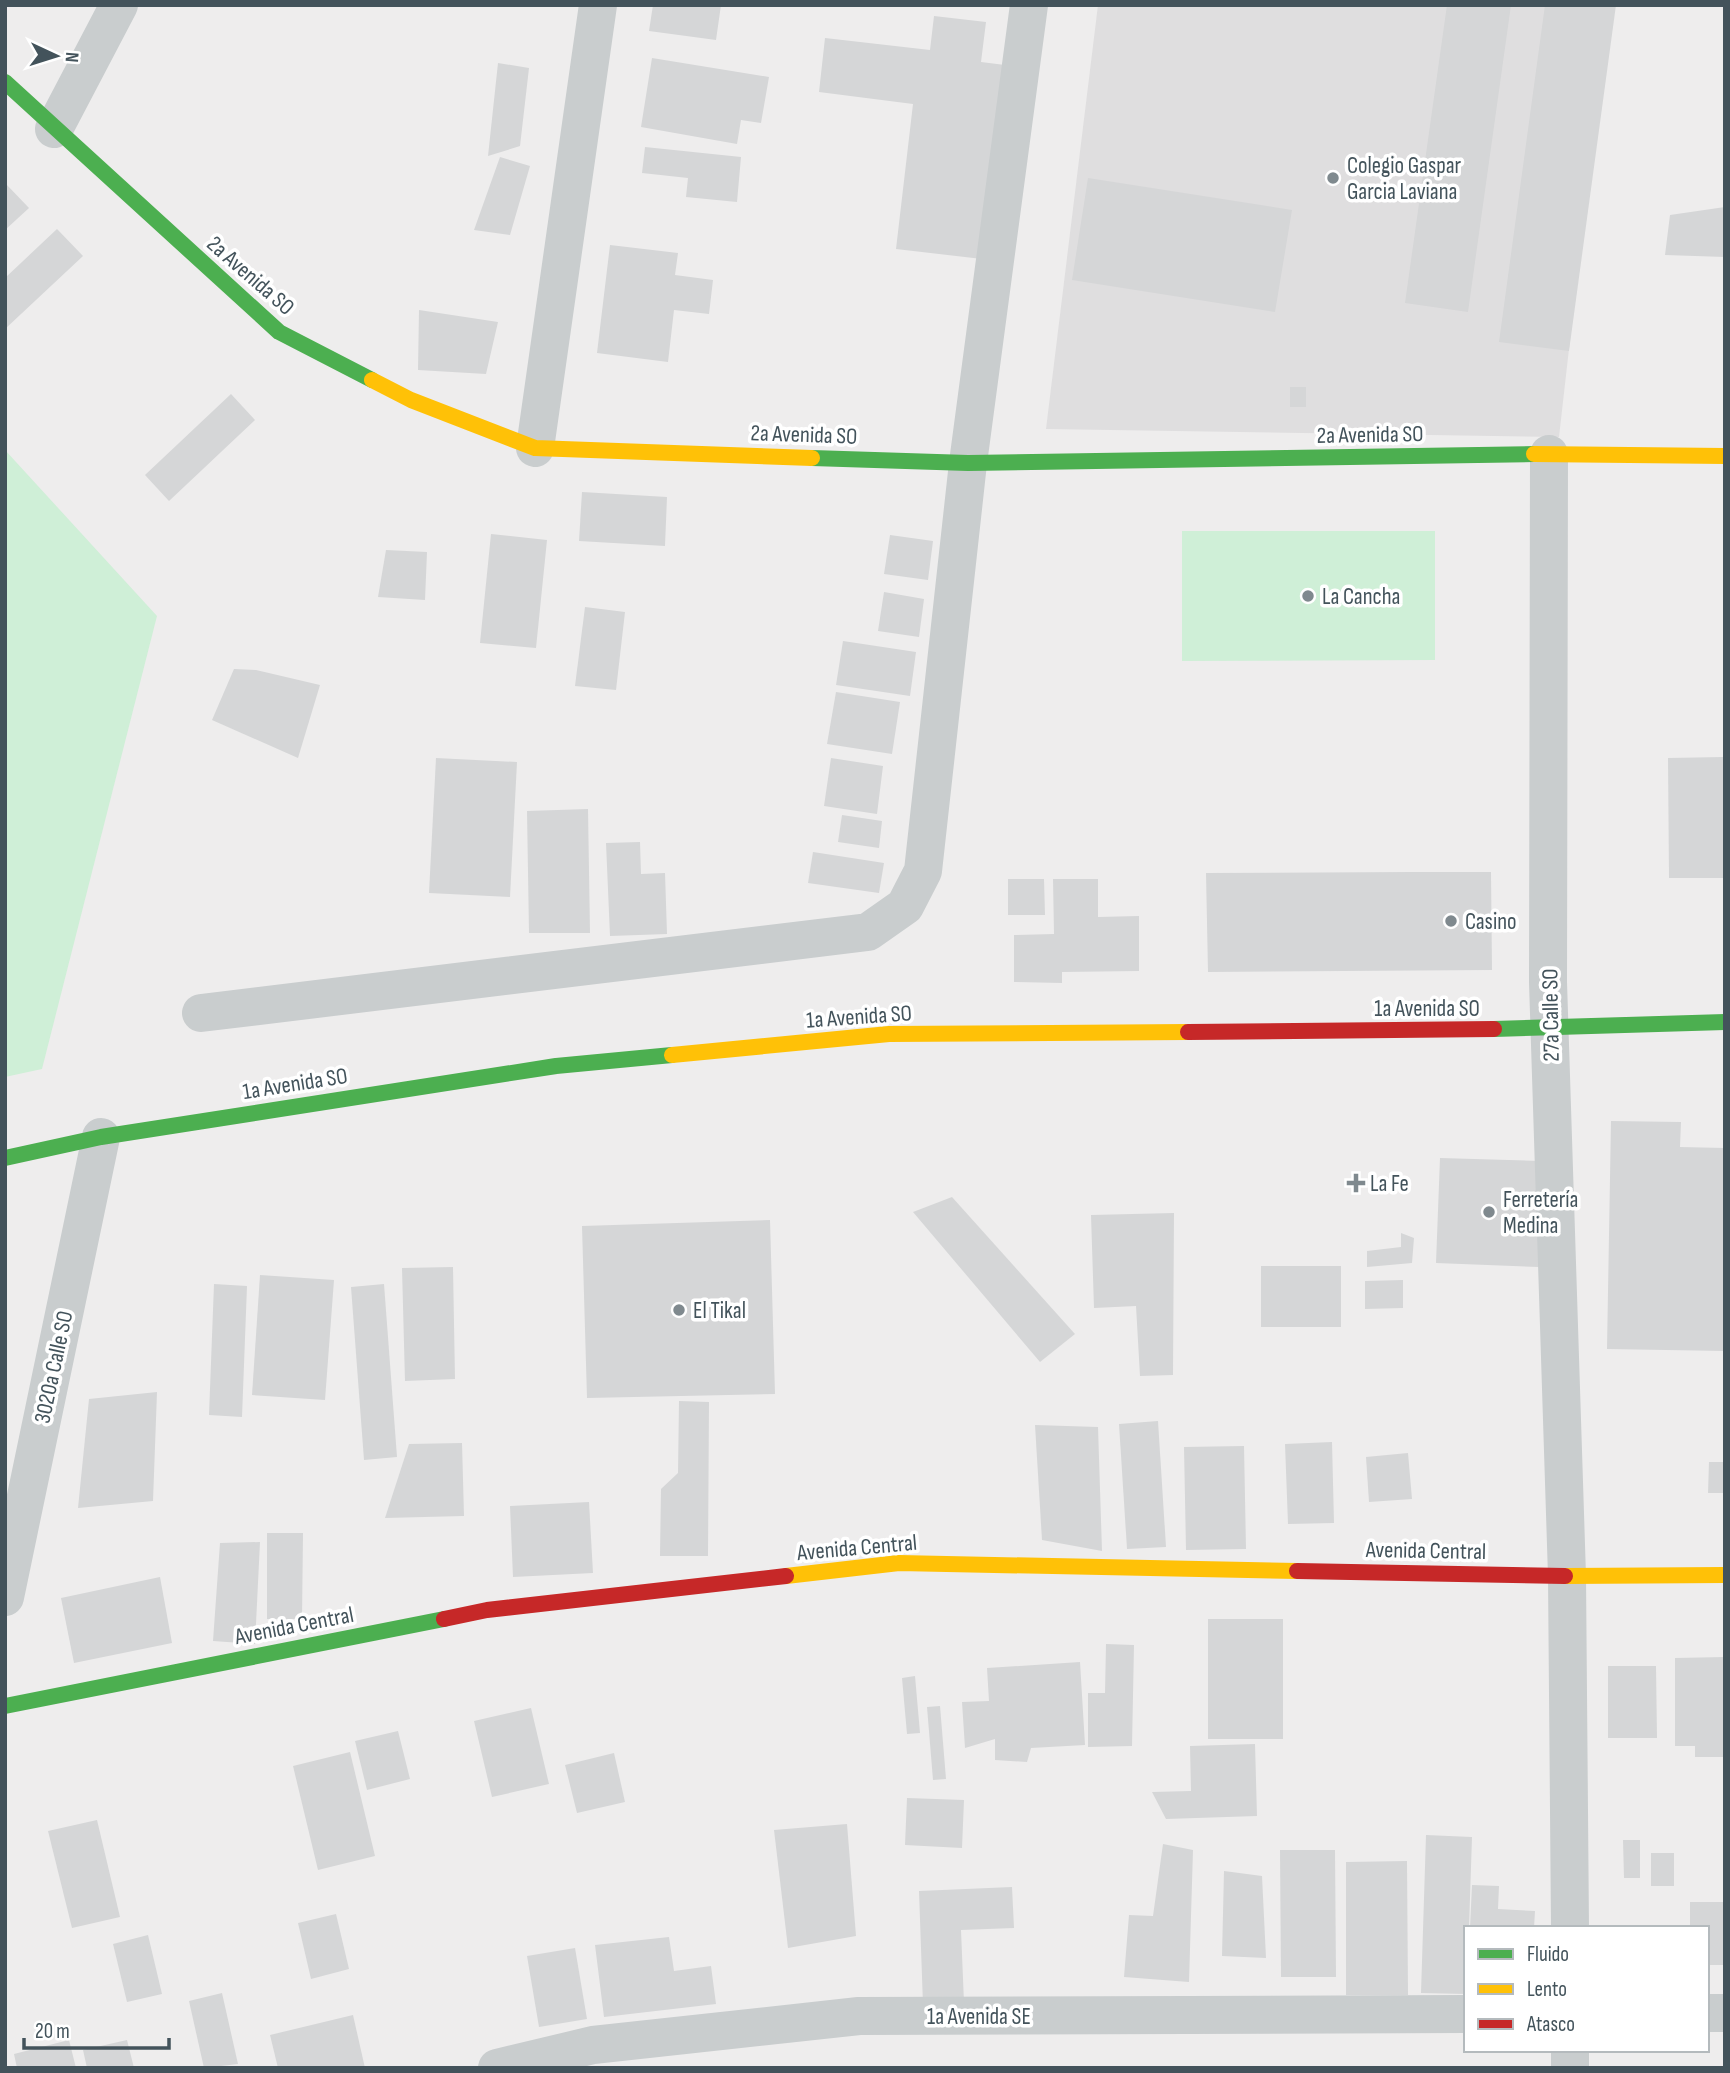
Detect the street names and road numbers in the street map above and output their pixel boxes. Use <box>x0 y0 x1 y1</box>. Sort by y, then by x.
street label: 2a Avenida SO <box>201 230 300 321</box>
street label: 2a Avenida SO <box>750 419 858 451</box>
street label: 2a Avenida SO <box>1316 420 1424 450</box>
street label: 27a Calle SO <box>1536 968 1566 1062</box>
street label: 1a Avenida SO <box>1374 995 1480 1023</box>
street label: 1a Avenida SO <box>805 999 913 1035</box>
street label: 1a Avenida SO <box>241 1062 350 1106</box>
street label: 3020a Calle SO <box>28 1308 80 1426</box>
street label: Avenida Central <box>795 1529 918 1567</box>
street label: Avenida Central <box>1365 1536 1486 1566</box>
street label: Avenida Central <box>231 1601 356 1651</box>
street label: 1a Avenida SE <box>927 2003 1031 2031</box>

